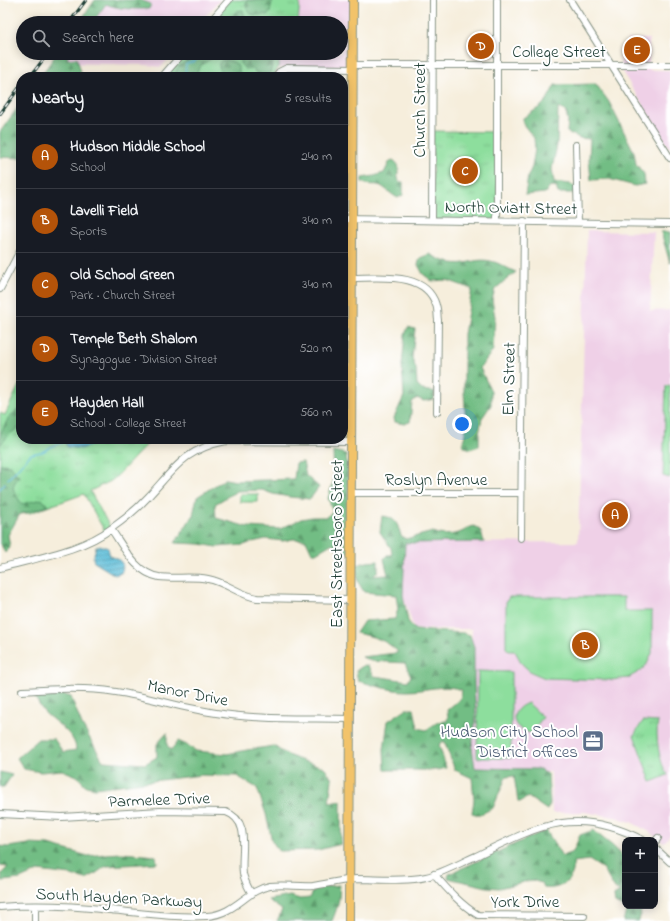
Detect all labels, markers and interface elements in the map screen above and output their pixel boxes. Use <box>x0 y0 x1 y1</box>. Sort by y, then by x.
search box <box>16 16 348 60</box>
icon: search <box>30 27 52 49</box>
text: Search here <box>62 27 134 49</box>
pin: D <box>468 31 494 61</box>
pin: E <box>624 35 650 65</box>
street label: College Street <box>512 40 606 67</box>
street label: Church Street <box>408 62 433 158</box>
text: Nearby <box>32 86 84 111</box>
text: 5 results <box>284 89 332 108</box>
text: Hudson Middle School <box>70 136 205 158</box>
text: A <box>41 147 49 166</box>
text: 240 m <box>301 147 332 166</box>
pin: C <box>452 156 478 186</box>
text: School <box>70 158 106 177</box>
street label: North Oviatt Street <box>445 195 578 222</box>
text: Lavelli Field <box>70 200 138 222</box>
text: B <box>41 211 49 230</box>
text: 340 m <box>302 211 332 230</box>
text: Sports <box>70 222 107 241</box>
text: Old School Green <box>70 264 174 286</box>
text: C <box>41 275 49 294</box>
text: 340 m <box>302 275 332 294</box>
text: Park · Church Street <box>70 286 175 305</box>
text: Temple Beth Shalom <box>70 328 197 350</box>
text: D <box>40 339 50 358</box>
text: 520 m <box>299 339 332 358</box>
street label: Elm Street <box>496 342 523 416</box>
text: Synagogue · Division Street <box>70 350 217 369</box>
text: Hayden Hall <box>70 392 144 414</box>
text: E <box>41 403 49 422</box>
text: 560 m <box>300 403 332 422</box>
text: School · College Street <box>70 414 186 433</box>
your location <box>452 414 472 434</box>
street label: East Streetsboro Street <box>325 459 350 628</box>
street label: Roslyn Avenue <box>385 468 488 494</box>
pin: A <box>602 500 628 530</box>
pin: B <box>572 630 598 660</box>
street label: Manor Drive <box>145 673 231 714</box>
place label: Hudson City School District offices <box>440 720 578 765</box>
office icon: Hudson City School District offices <box>580 728 606 754</box>
street label: Parmelee Drive <box>108 786 211 815</box>
map controls <box>622 837 658 909</box>
button: + <box>622 837 658 873</box>
button: − <box>622 873 658 909</box>
street label: South Hayden Parkway <box>35 882 203 916</box>
street label: York Drive <box>491 890 560 915</box>

